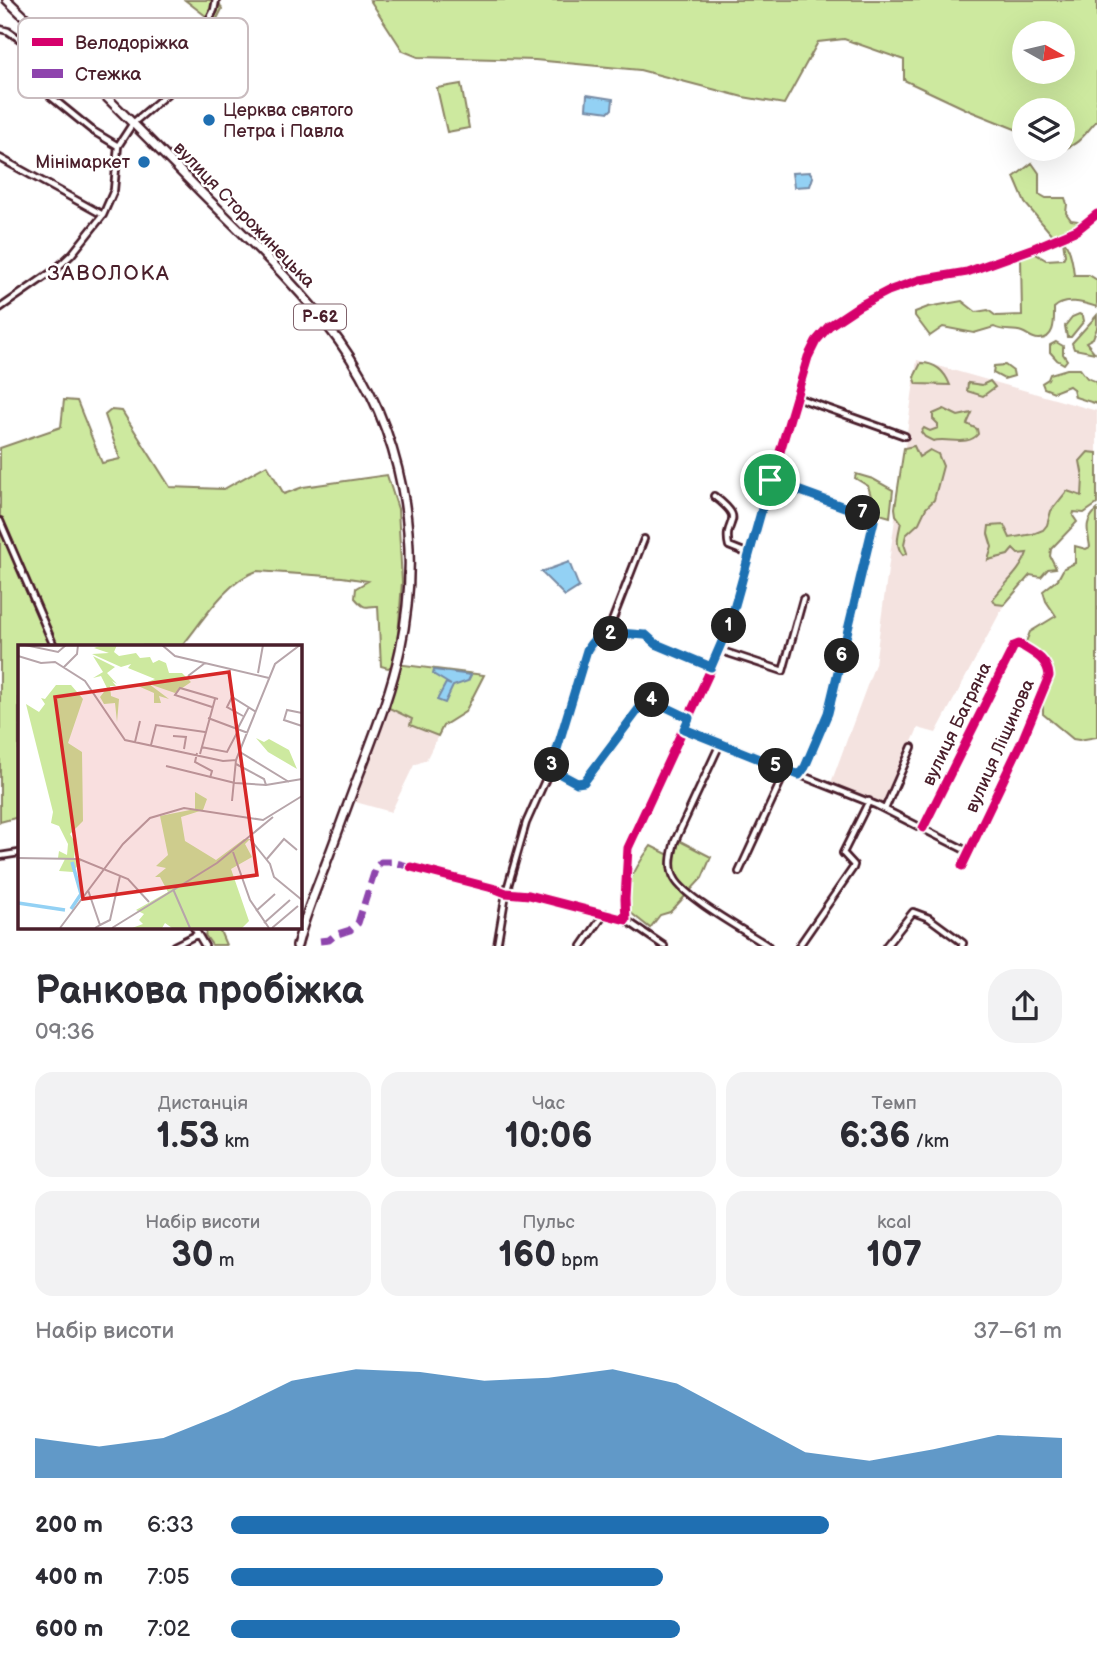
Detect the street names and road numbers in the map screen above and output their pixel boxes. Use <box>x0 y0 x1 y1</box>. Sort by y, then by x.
street label: вулиця Сторожинецька <box>169 138 319 293</box>
road number: Р-62 <box>294 304 346 330</box>
street label: вулиця Багряна <box>918 659 996 789</box>
street label: вулиця Ліщинова <box>961 676 1039 816</box>

